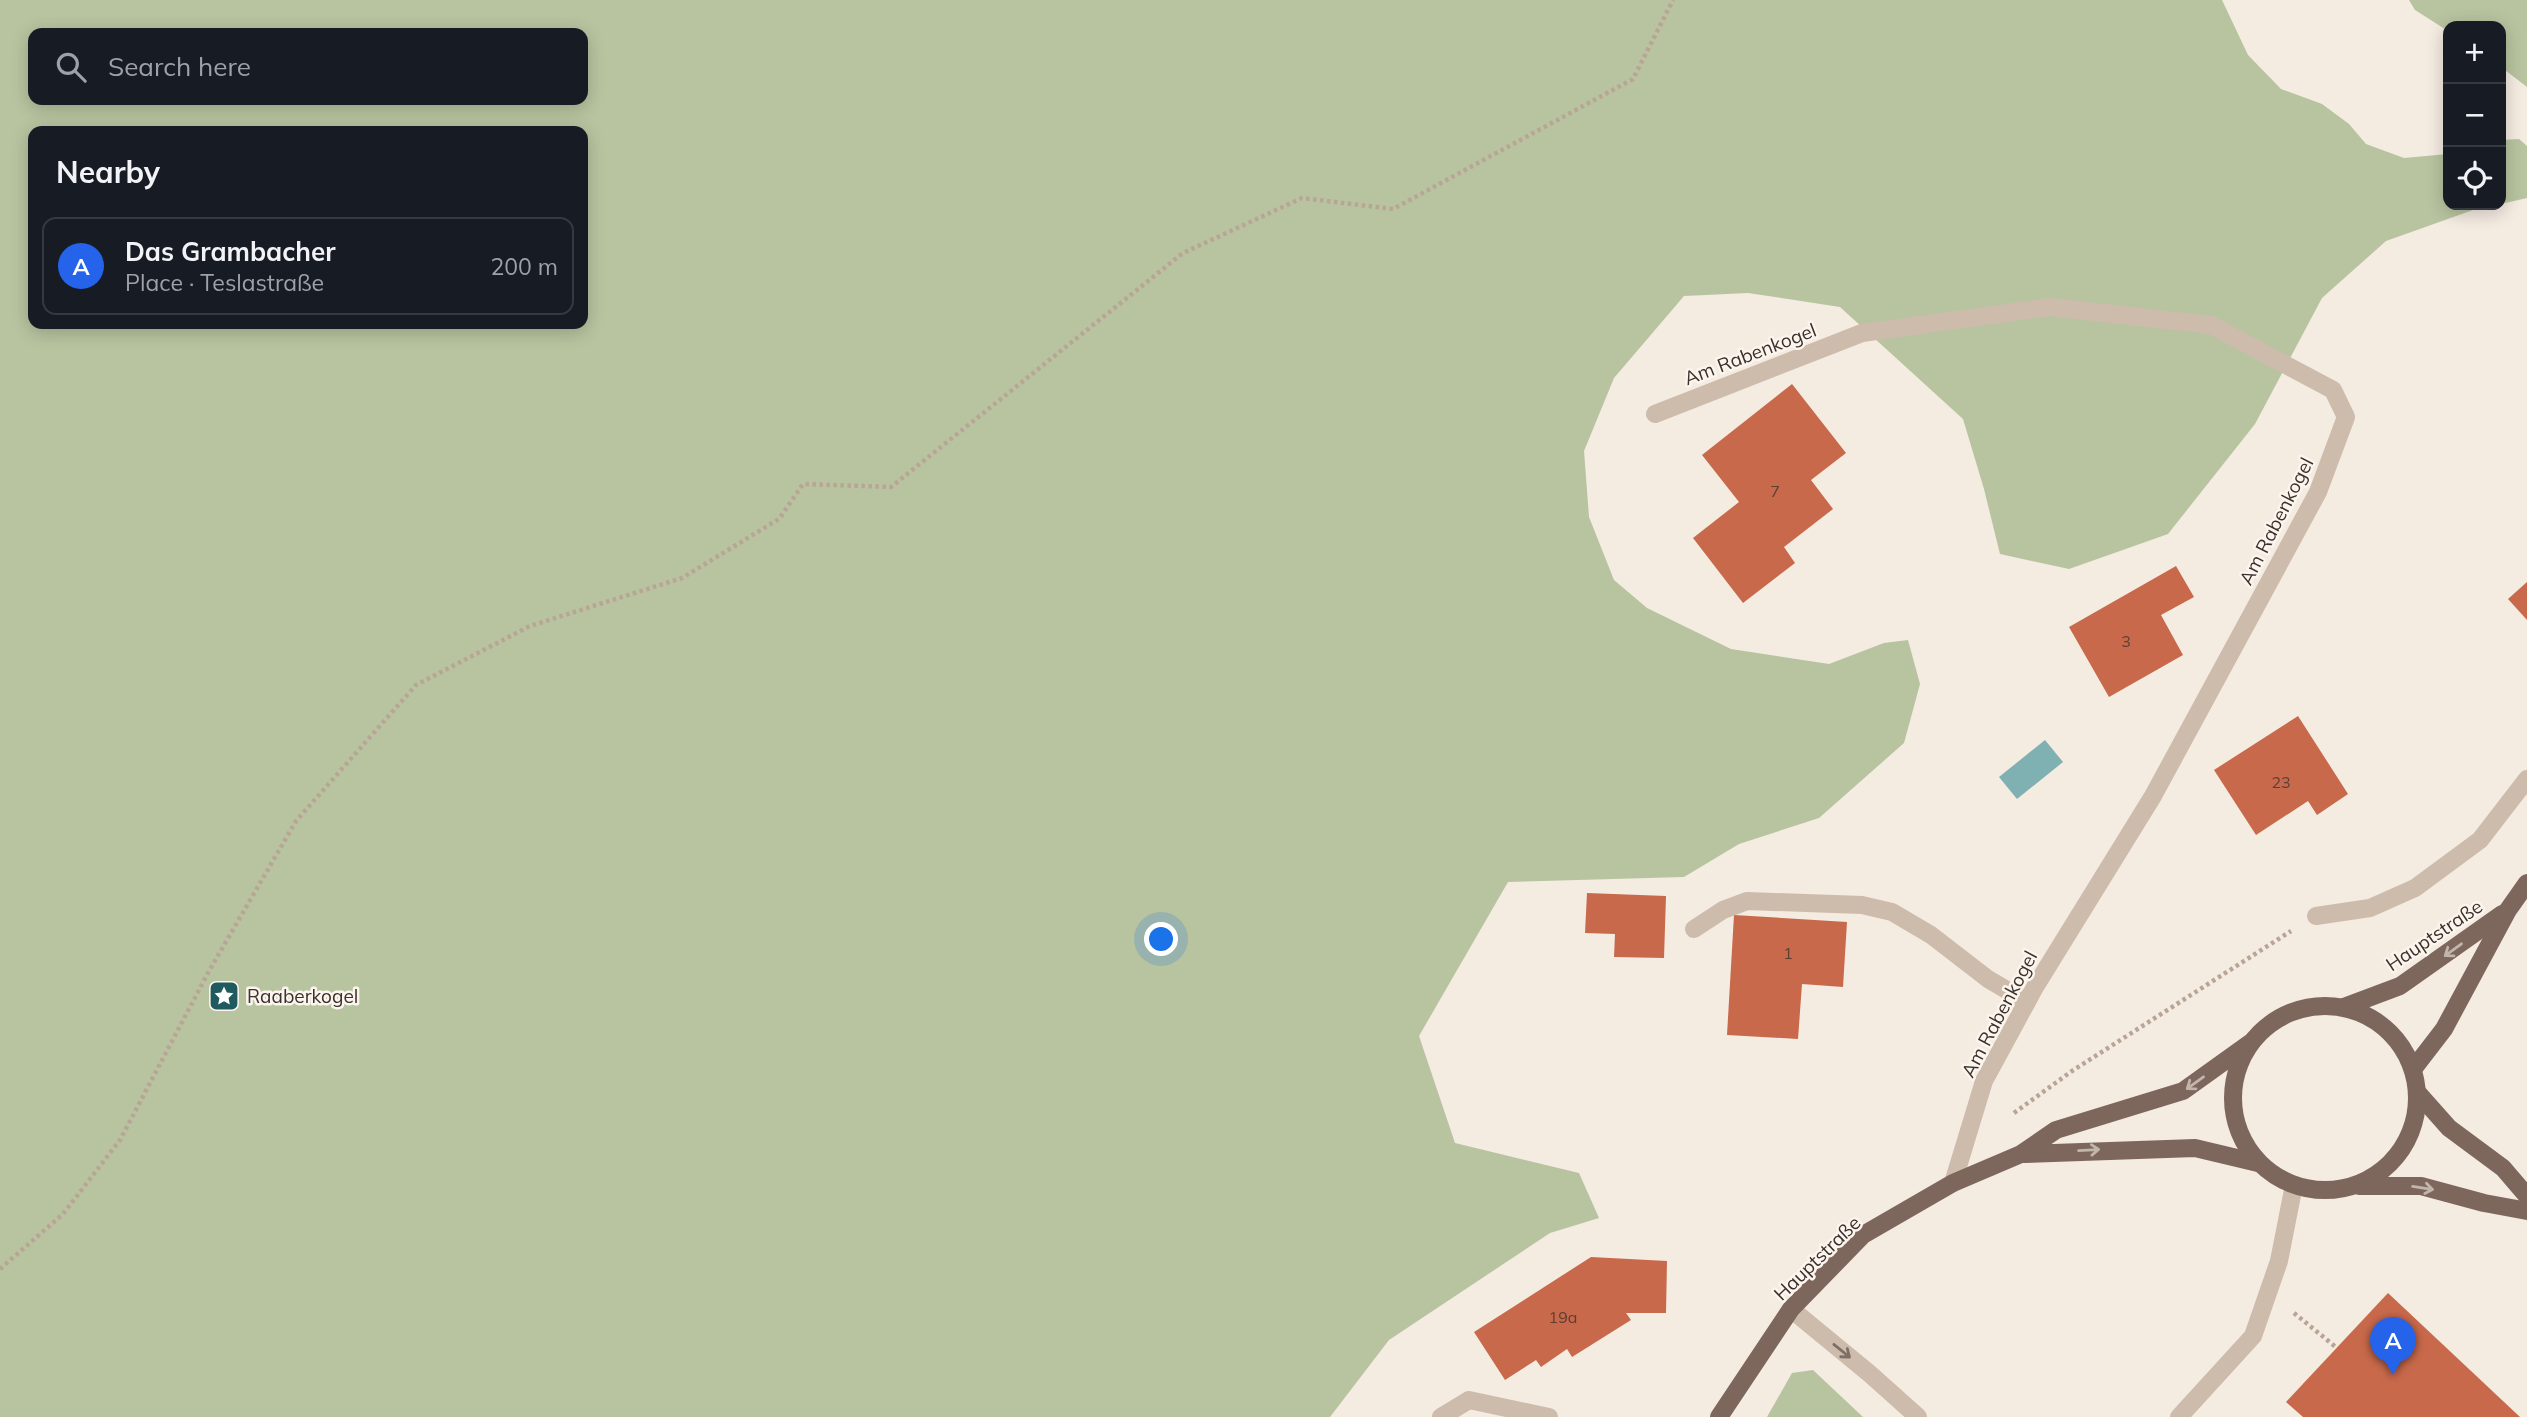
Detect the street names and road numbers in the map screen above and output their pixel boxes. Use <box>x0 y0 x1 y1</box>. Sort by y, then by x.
street label: Am Rabenkogel <box>1680 318 1820 390</box>
street label: Am Rabenkogel <box>2234 453 2318 589</box>
street label: Hauptstraße <box>2381 894 2487 976</box>
street label: Am Rabenkogel <box>1956 947 2042 1081</box>
street label: Hauptstraße <box>1769 1211 1865 1305</box>

